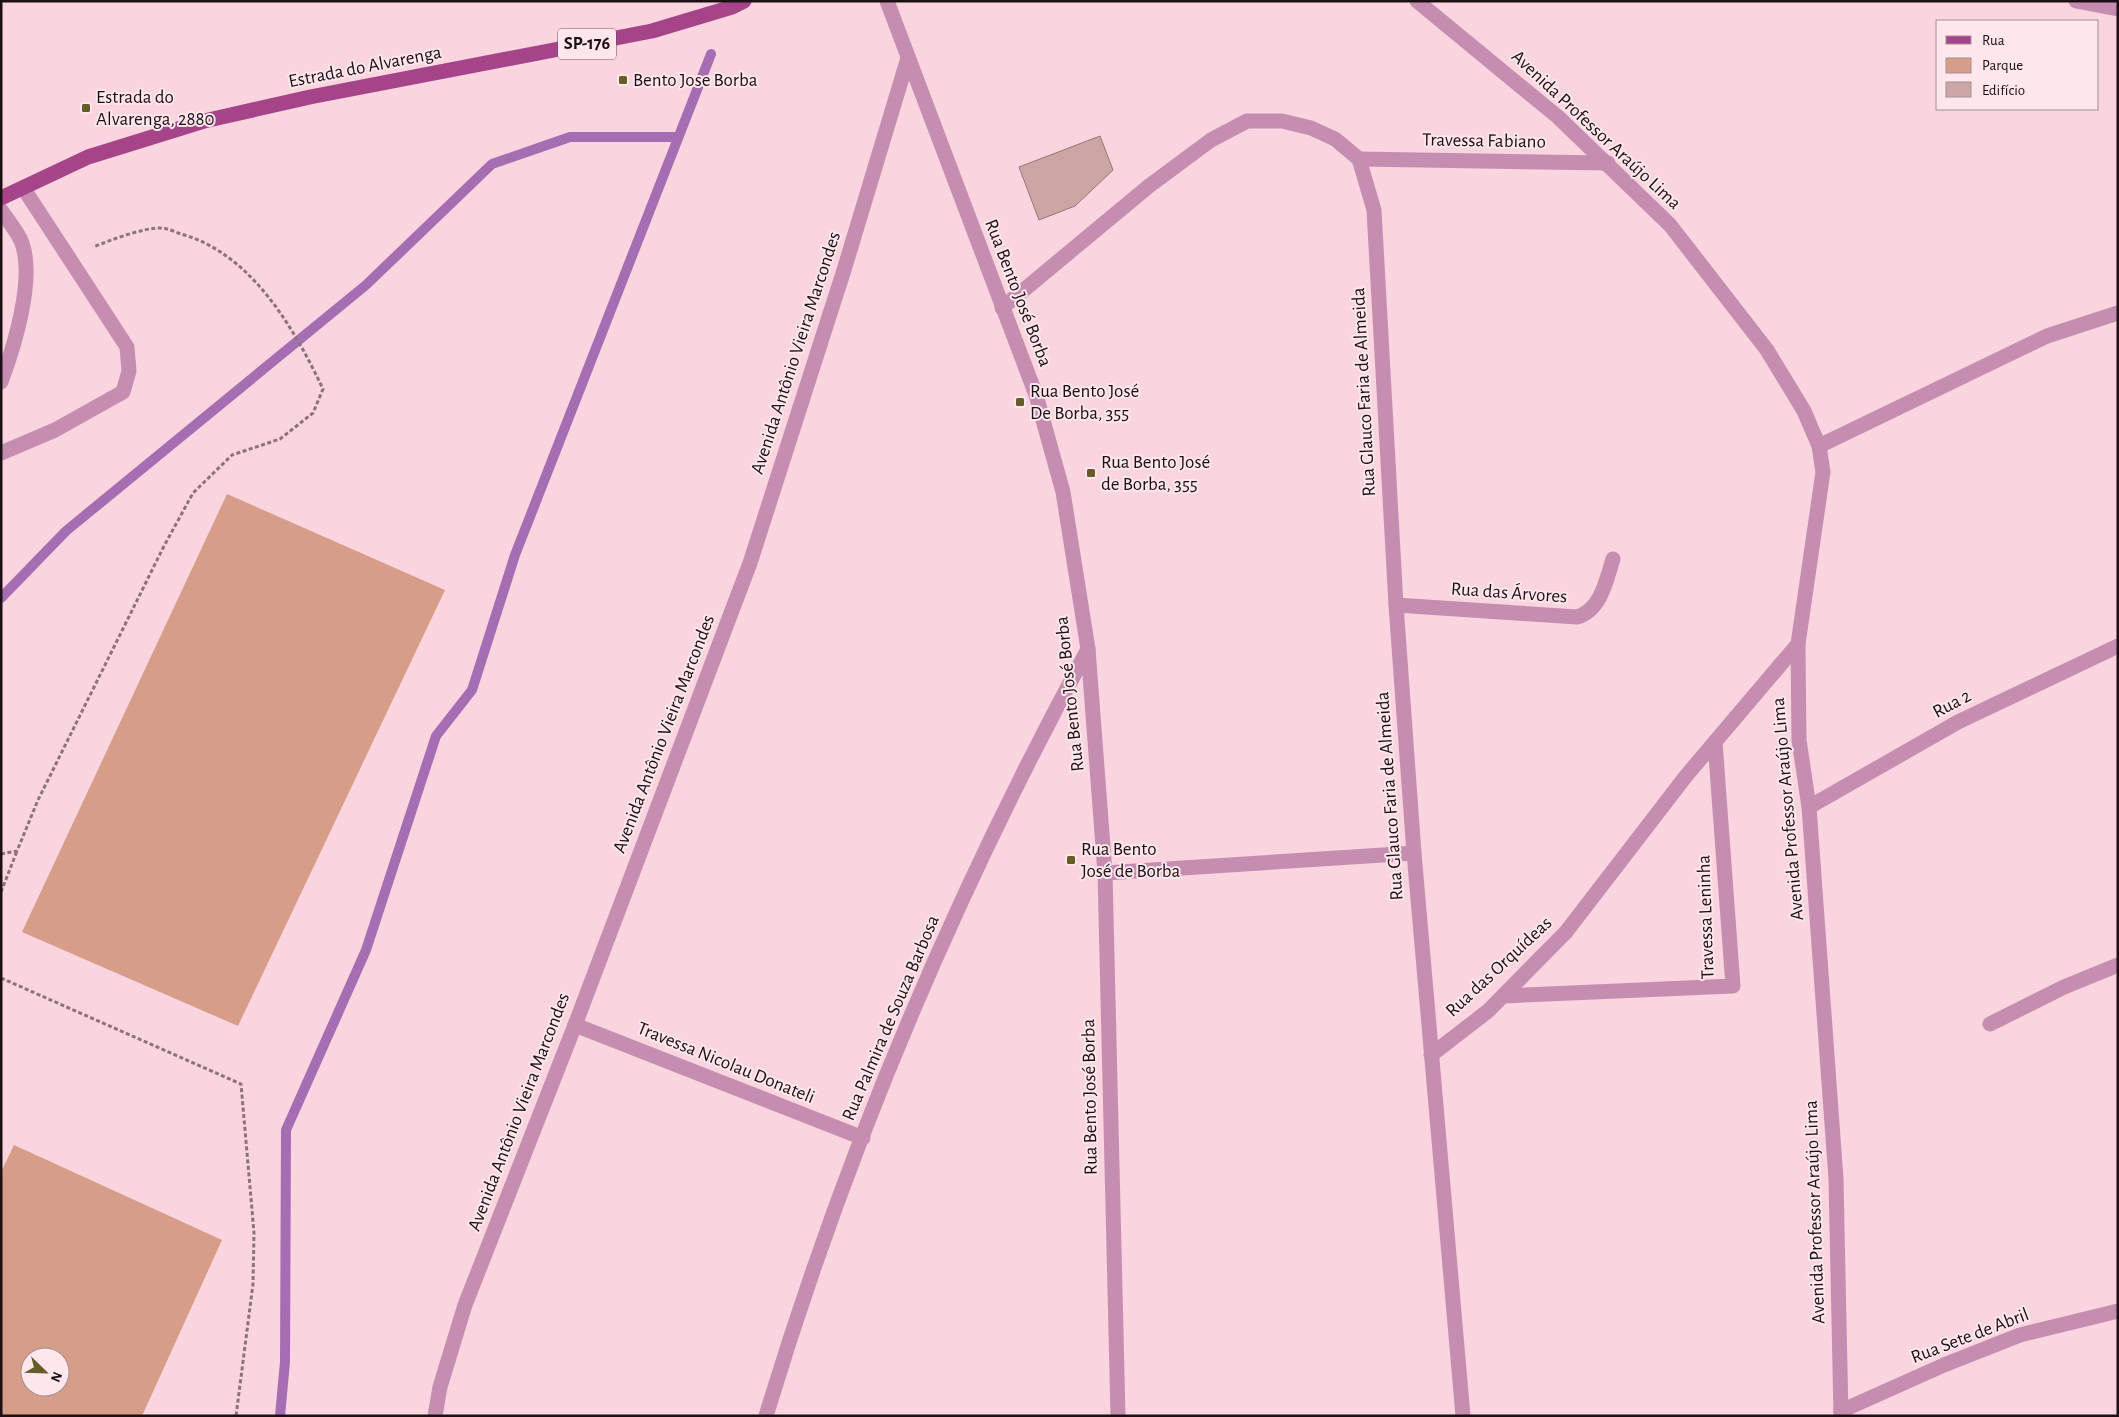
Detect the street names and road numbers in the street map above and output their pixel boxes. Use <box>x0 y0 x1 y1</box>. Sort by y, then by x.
road number: SP-176 <box>558 29 616 60</box>
street label: Estrada do Alvarenga <box>287 43 443 91</box>
street label: Avenida Professor Araújo Lima <box>1508 47 1684 213</box>
street label: Travessa Fabiano <box>1422 130 1546 152</box>
street label: Rua Bento José Borba <box>981 217 1055 370</box>
street label: Avenida Antônio Vieira Marcondes <box>748 229 844 477</box>
street label: Rua Glauco Faria de Almeida <box>1349 287 1379 497</box>
street label: Rua das Árvores <box>1450 577 1568 607</box>
street label: Avenida Antônio Vieira Marcondes <box>610 612 718 856</box>
street label: Rua Bento José Borba <box>1052 615 1088 773</box>
street label: Rua 2 <box>1930 686 1975 722</box>
street label: Rua Glauco Faria de Almeida <box>1373 691 1407 901</box>
street label: Avenida Professor Araújo Lima <box>1769 696 1807 921</box>
street label: Travessa Leninha <box>1694 854 1718 979</box>
street label: Rua Palmira de Souza Barbosa <box>839 912 943 1124</box>
street label: Rua das Orquídeas <box>1442 913 1556 1021</box>
street label: Avenida Antônio Vieira Marcondes <box>465 990 573 1234</box>
street label: Travessa Nicolau Donateli <box>635 1019 817 1107</box>
street label: Rua Bento José Borba <box>1079 1019 1101 1175</box>
street label: Avenida Professor Araújo Lima <box>1802 1100 1828 1324</box>
street label: Rua Sete de Abril <box>1908 1305 2032 1367</box>

